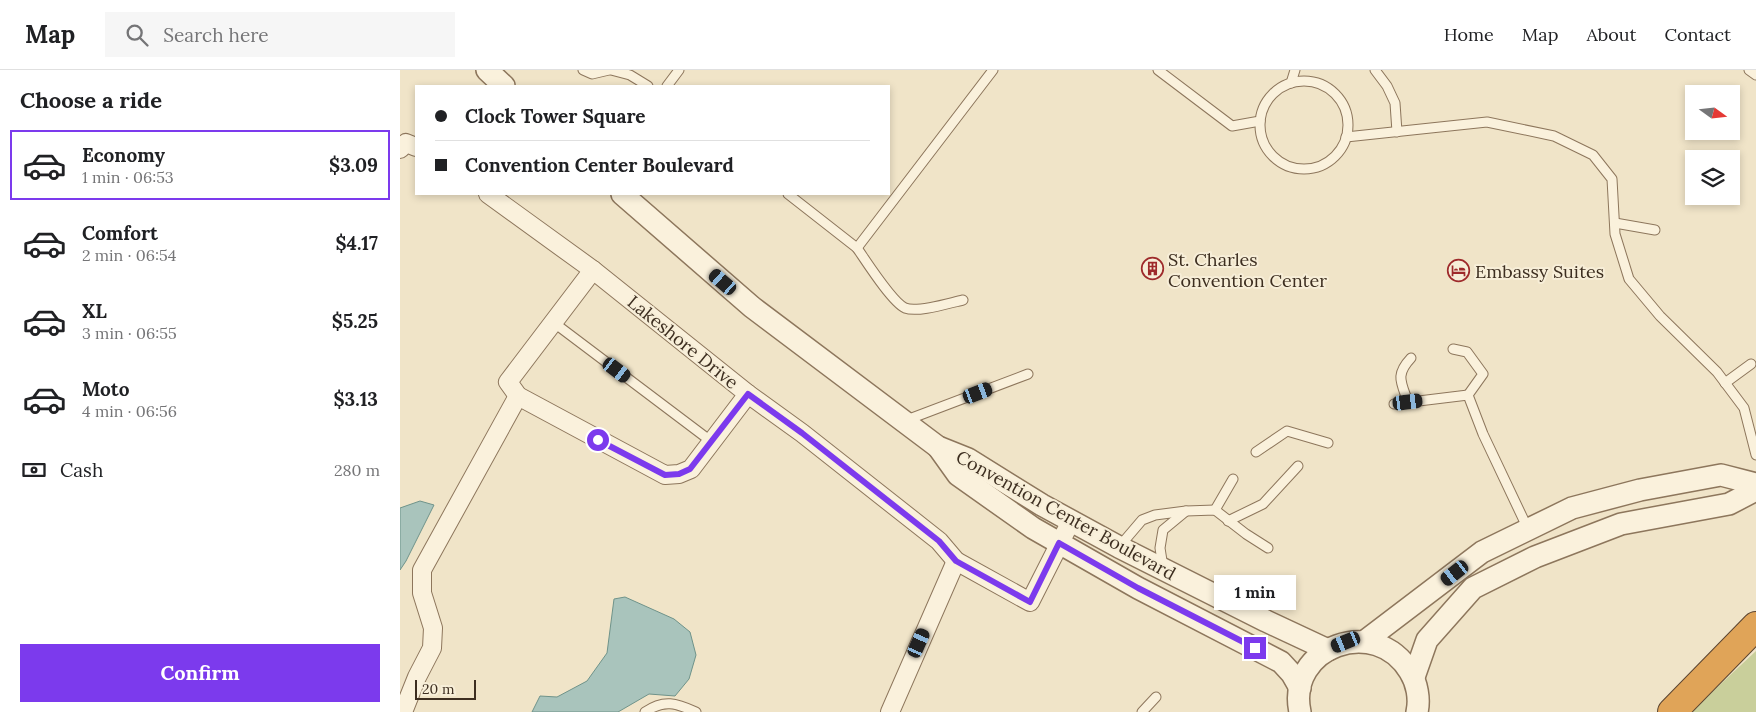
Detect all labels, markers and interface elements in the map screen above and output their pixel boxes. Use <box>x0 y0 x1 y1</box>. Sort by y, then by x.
search box <box>105 12 455 57</box>
text: Map <box>25 19 75 50</box>
icon: search <box>123 21 151 49</box>
text: Search here <box>163 23 269 47</box>
text: Home <box>1444 23 1494 46</box>
text: Map <box>1522 23 1558 46</box>
text: About <box>1586 23 1636 46</box>
text: Contact <box>1664 23 1731 46</box>
north arrow <box>1685 85 1740 140</box>
map controls <box>1685 85 1740 205</box>
text: Choose a ride <box>20 86 162 114</box>
text: Clock Tower Square <box>465 104 646 128</box>
icon: car <box>22 143 67 188</box>
text: Economy <box>82 143 165 167</box>
button: layers <box>1685 150 1740 205</box>
text: $3.09 <box>329 153 378 177</box>
text: Convention Center Boulevard <box>465 153 734 177</box>
text: 1 min · 06:53 <box>82 167 174 187</box>
icon: car <box>22 221 67 266</box>
text: Comfort <box>82 221 158 245</box>
text: $4.17 <box>335 231 378 255</box>
text: 2 min · 06:54 <box>82 245 176 265</box>
place label: St. Charles Convention Center <box>1168 248 1327 292</box>
building icon: St. Charles Convention Center <box>1140 257 1164 281</box>
hotel icon: Embassy Suites <box>1447 259 1471 283</box>
place label: Embassy Suites <box>1475 260 1604 283</box>
car <box>706 266 739 298</box>
street label: Lakeshore Drive <box>623 290 743 394</box>
icon: car <box>22 299 67 344</box>
text: XL <box>82 299 107 323</box>
text: $5.25 <box>332 309 378 333</box>
text: 3 min · 06:55 <box>82 323 177 343</box>
car <box>600 355 633 385</box>
icon: car <box>22 377 67 422</box>
text: Moto <box>82 377 129 401</box>
car <box>961 381 994 405</box>
text: $3.13 <box>333 387 378 411</box>
car <box>1392 393 1423 411</box>
text: 4 min · 06:56 <box>82 401 177 421</box>
route start <box>587 429 609 451</box>
street label: Convention Center Boulevard <box>952 445 1180 585</box>
icon: cash <box>20 456 48 484</box>
text: Cash <box>60 458 103 482</box>
text: 280 m <box>334 460 380 480</box>
car <box>1438 558 1471 588</box>
callout: 1 min <box>1214 576 1296 610</box>
text: 1 min <box>1235 582 1275 602</box>
car <box>906 626 931 660</box>
car <box>1329 629 1362 655</box>
route end <box>1244 637 1266 659</box>
button: Confirm <box>20 644 380 702</box>
scale bar <box>415 677 476 700</box>
text: 20 m <box>422 680 454 698</box>

